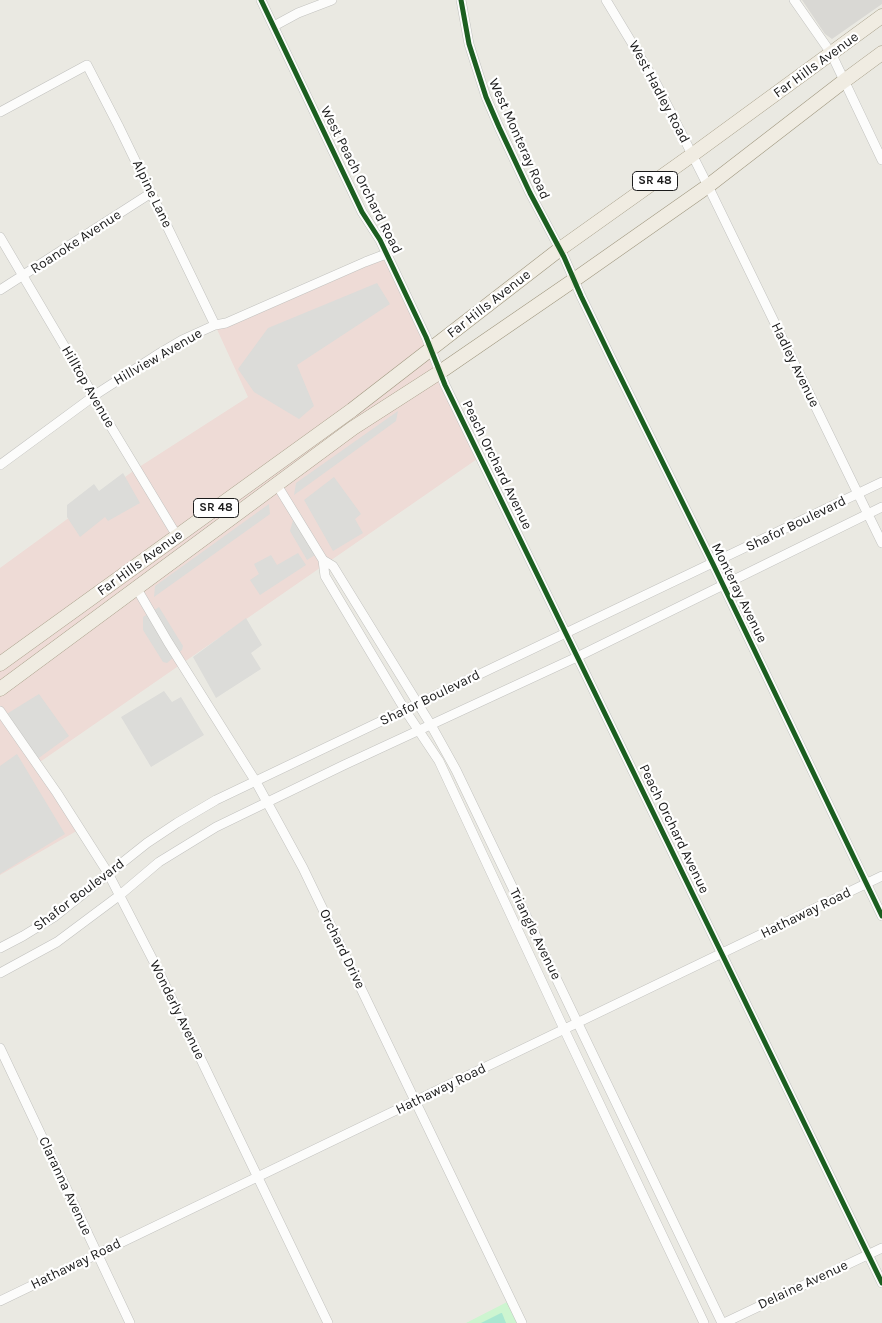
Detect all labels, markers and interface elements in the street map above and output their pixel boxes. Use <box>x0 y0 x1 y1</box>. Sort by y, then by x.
street label: Far Hills Avenue <box>770 28 862 102</box>
street label: West Hadley Road <box>625 38 693 146</box>
street label: West Monteray Road <box>485 76 553 202</box>
street label: West Peach Orchard Road <box>316 103 406 257</box>
street label: Alpine Lane <box>128 157 176 231</box>
road number: SR 48 <box>632 172 678 190</box>
street label: Roanoke Avenue <box>28 206 124 278</box>
street label: Far Hills Avenue <box>444 266 534 342</box>
street label: Hadley Avenue <box>767 320 823 410</box>
street label: Hillview Avenue <box>111 325 205 389</box>
street label: Hilltop Avenue <box>58 343 118 431</box>
street label: Peach Orchard Avenue <box>458 398 536 532</box>
street label: Shafor Boulevard <box>743 492 849 556</box>
road number: SR 48 <box>194 498 238 518</box>
street label: Far Hills Avenue <box>94 526 186 600</box>
street label: Monteray Avenue <box>708 540 770 646</box>
street label: Shafor Boulevard <box>377 666 483 730</box>
street label: Peach Orchard Avenue <box>635 762 713 896</box>
street label: Shafor Boulevard <box>30 855 128 935</box>
street label: Hathaway Road <box>758 884 854 942</box>
street label: Triangle Avenue <box>506 885 564 983</box>
street label: Orchard Drive <box>315 906 369 992</box>
street label: Wonderly Avenue <box>146 958 208 1062</box>
street label: Hathaway Road <box>393 1060 489 1118</box>
street label: Claranna Avenue <box>35 1134 95 1238</box>
street label: Hathaway Road <box>28 1235 124 1293</box>
street label: Delaine Avenue <box>755 1257 851 1313</box>

